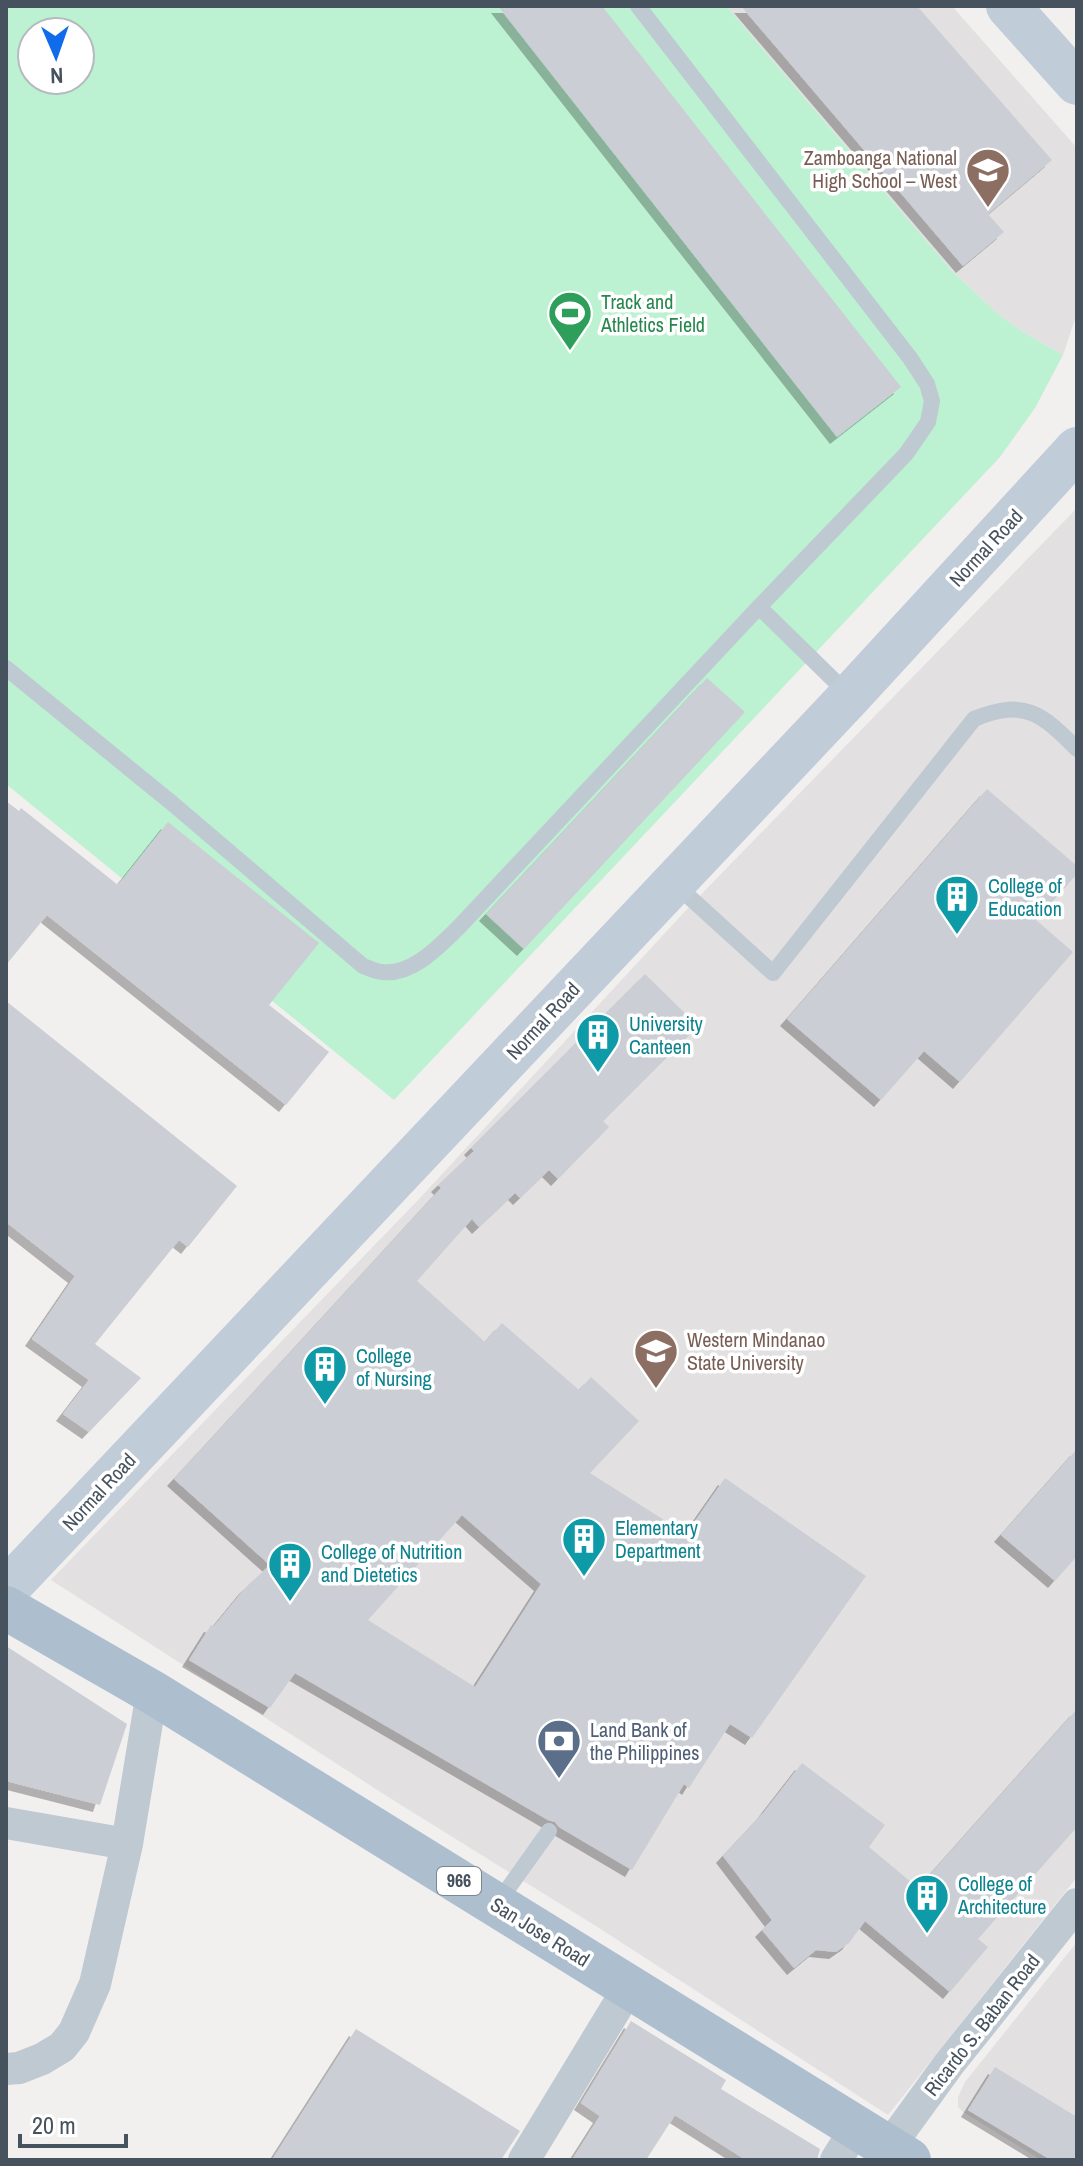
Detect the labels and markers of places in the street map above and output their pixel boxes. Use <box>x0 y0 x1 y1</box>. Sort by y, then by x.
place label: Zamboanga National High School – West <box>804 144 957 194</box>
school or university icon: Zamboanga National High School – West <box>964 146 1012 209</box>
place label: Track and Athletics Field <box>600 288 705 338</box>
sports icon: Track and Athletics Field <box>546 289 594 352</box>
place label: College of Education <box>988 872 1062 922</box>
building icon: College of Education <box>933 873 981 936</box>
place label: University Canteen <box>629 1010 704 1060</box>
building icon: University Canteen <box>574 1011 622 1074</box>
place label: Western Mindanao State University <box>687 1326 825 1376</box>
school or university icon: Western Mindanao State University <box>632 1327 680 1390</box>
place label: College of Nursing <box>356 1342 432 1392</box>
building icon: College of Nursing <box>301 1343 349 1406</box>
place label: Elementary Department <box>615 1514 701 1564</box>
building icon: Elementary Department <box>560 1515 608 1578</box>
place label: College of Nutrition and Dietetics <box>321 1538 462 1588</box>
building icon: College of Nutrition and Dietetics <box>266 1540 314 1603</box>
place label: Land Bank of the Philippines <box>590 1716 699 1766</box>
bank icon: Land Bank of the Philippines <box>535 1717 583 1780</box>
place label: College of Architecture <box>957 1870 1046 1920</box>
building icon: College of Architecture <box>903 1872 951 1935</box>

